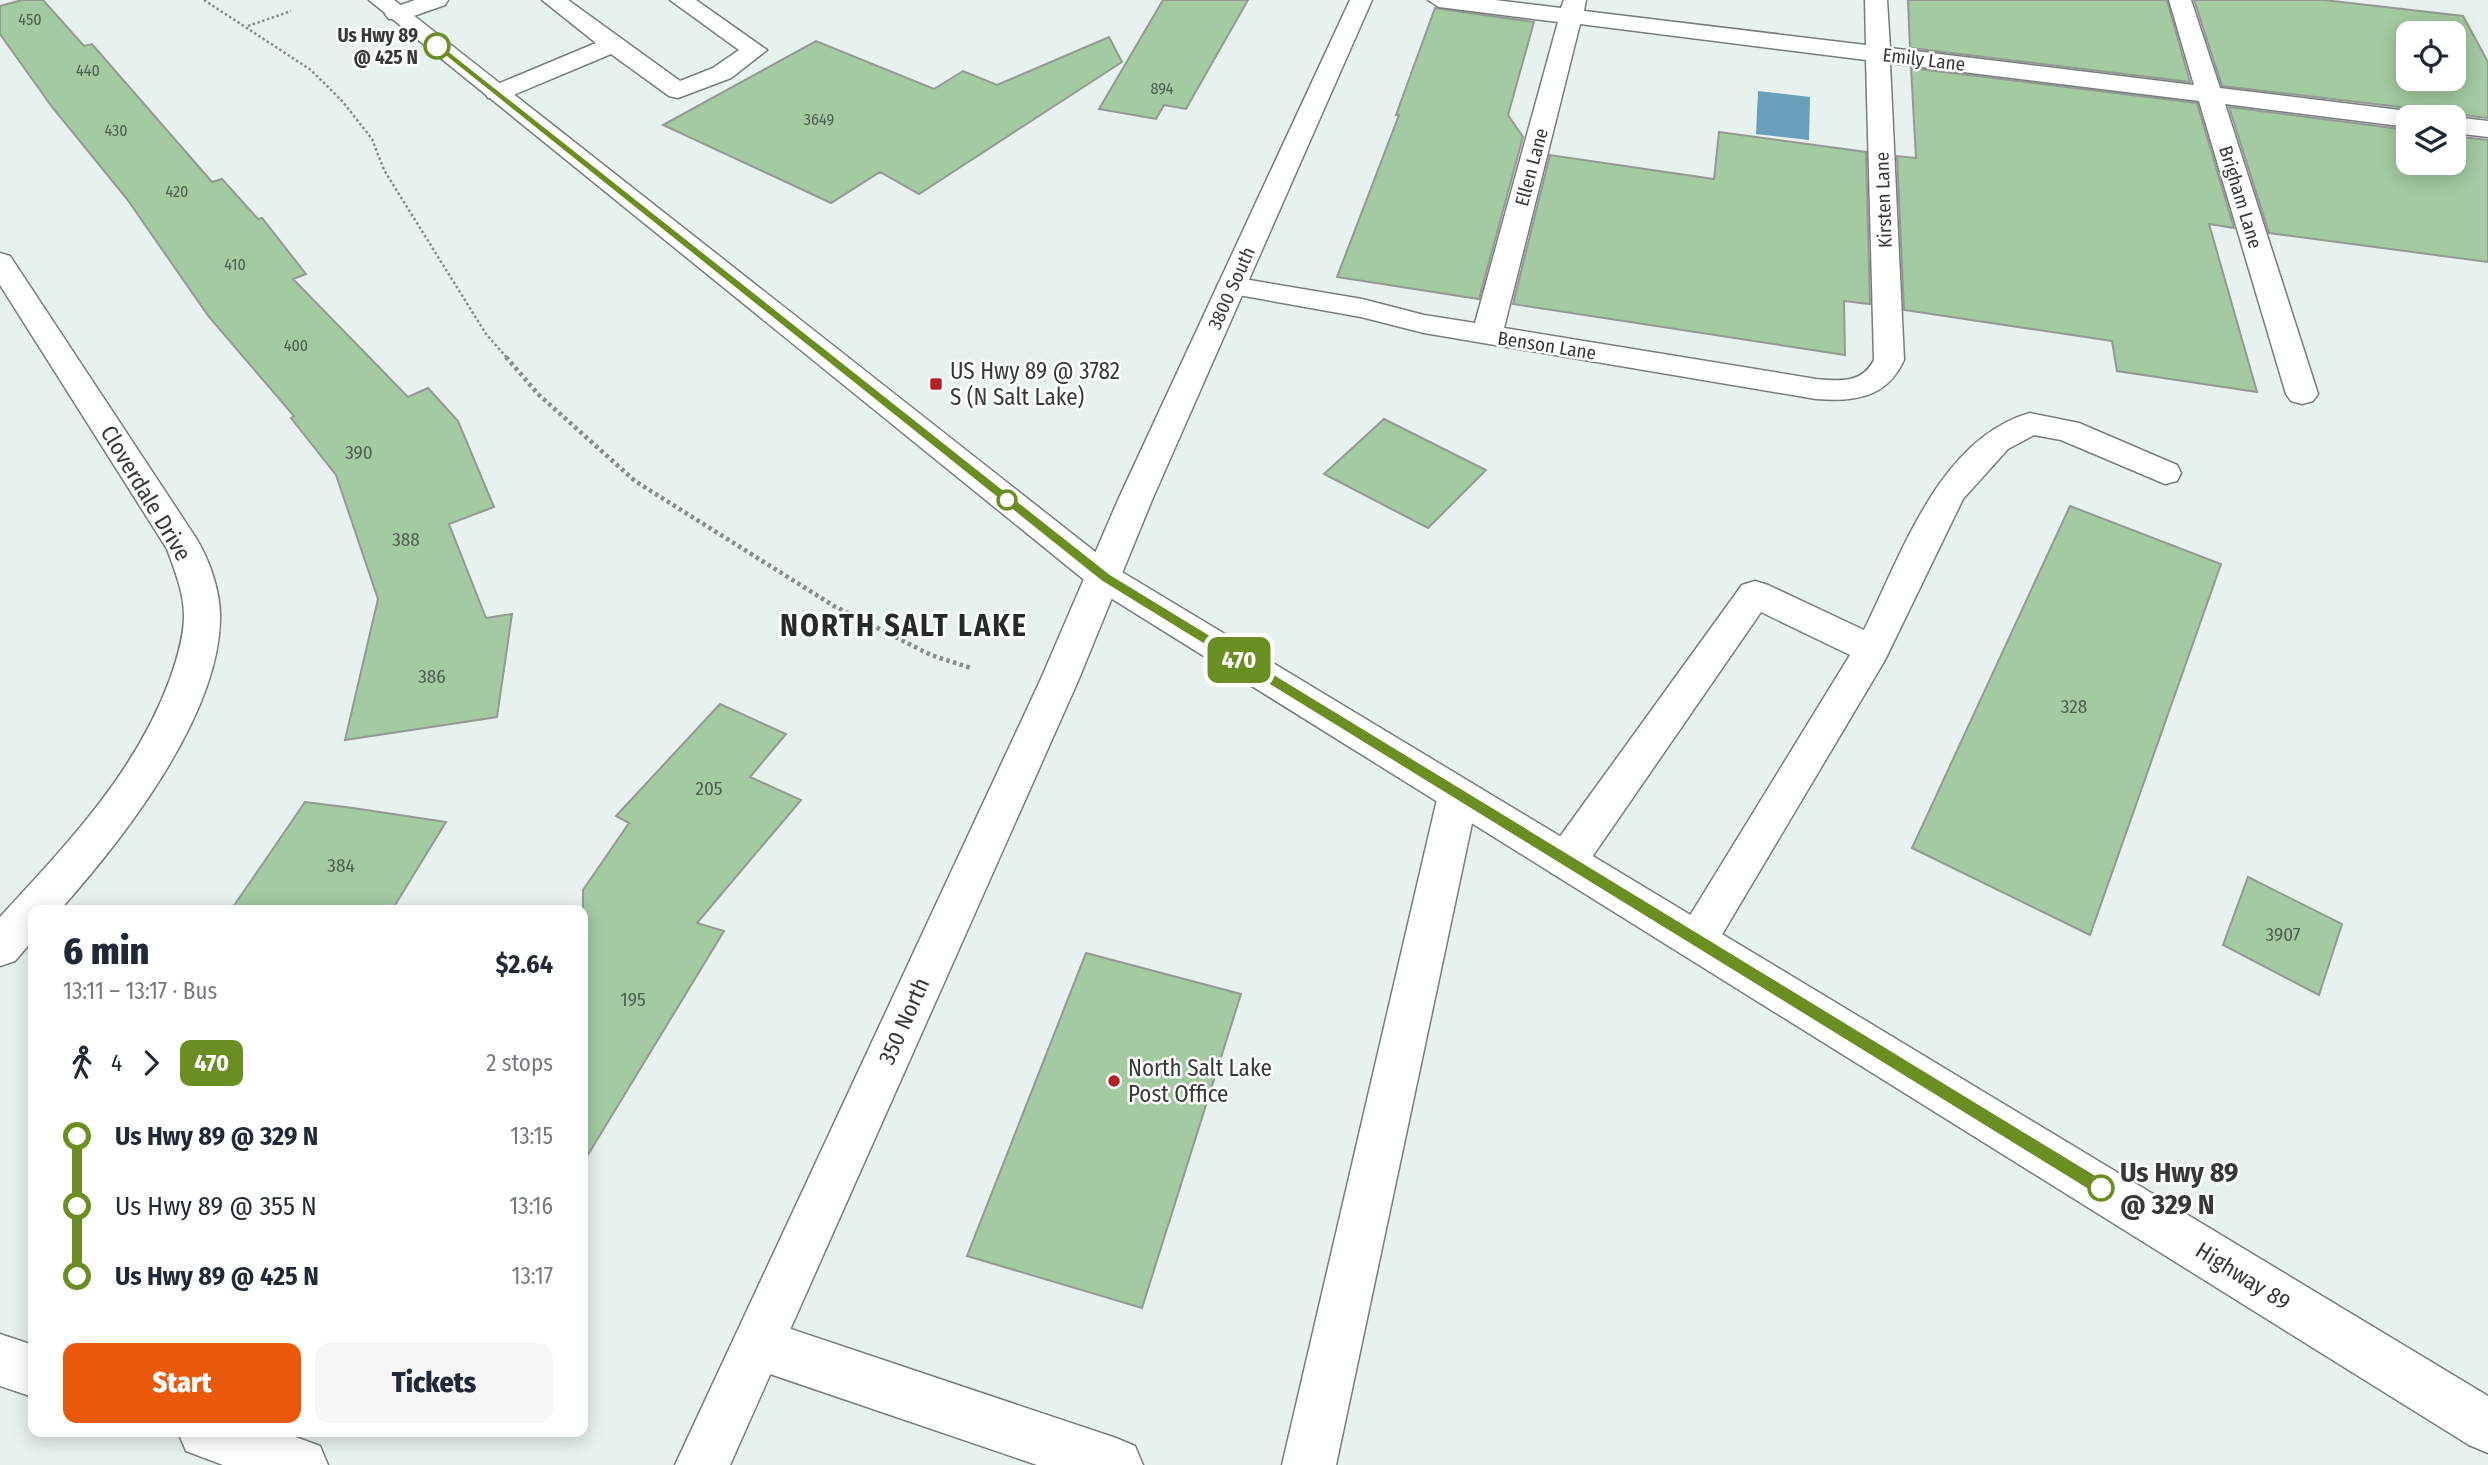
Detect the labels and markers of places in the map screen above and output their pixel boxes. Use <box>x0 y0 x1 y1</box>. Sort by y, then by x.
place label: Us Hwy 89 @ 425 N <box>338 24 418 69</box>
marker: Us Hwy 89 @ 425 N <box>424 33 450 59</box>
place label: US Hwy 89 @ 3782 S (N Salt Lake) <box>950 357 1120 411</box>
marker: US Hwy 89 @ 3782 S (N Salt Lake) <box>928 376 944 392</box>
unlabelled marker <box>997 490 1017 510</box>
place label: North Salt Lake Post Office <box>1128 1054 1272 1108</box>
marker: North Salt Lake Post Office <box>1106 1073 1122 1089</box>
place label: Us Hwy 89 @ 329 N <box>2120 1156 2239 1221</box>
marker: Us Hwy 89 @ 329 N <box>2088 1175 2114 1201</box>

